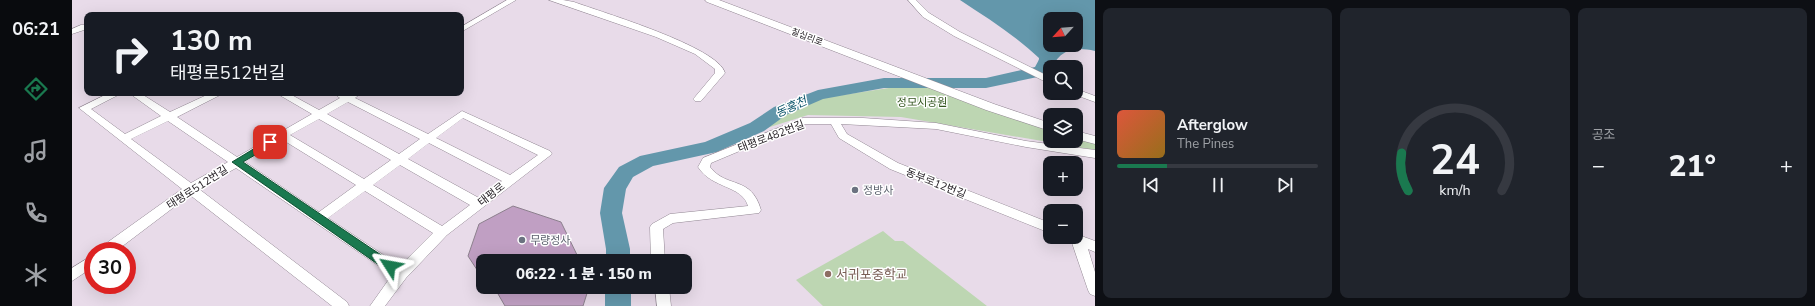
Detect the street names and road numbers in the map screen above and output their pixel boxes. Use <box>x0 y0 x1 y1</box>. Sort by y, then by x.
street label: 칠십리로 <box>789 25 825 49</box>
street label: 태평로482번길 <box>736 117 807 156</box>
street label: 태평로512번길 <box>164 162 231 213</box>
street label: 동부로12번길 <box>903 165 968 202</box>
street label: 태평로 <box>475 179 508 210</box>

